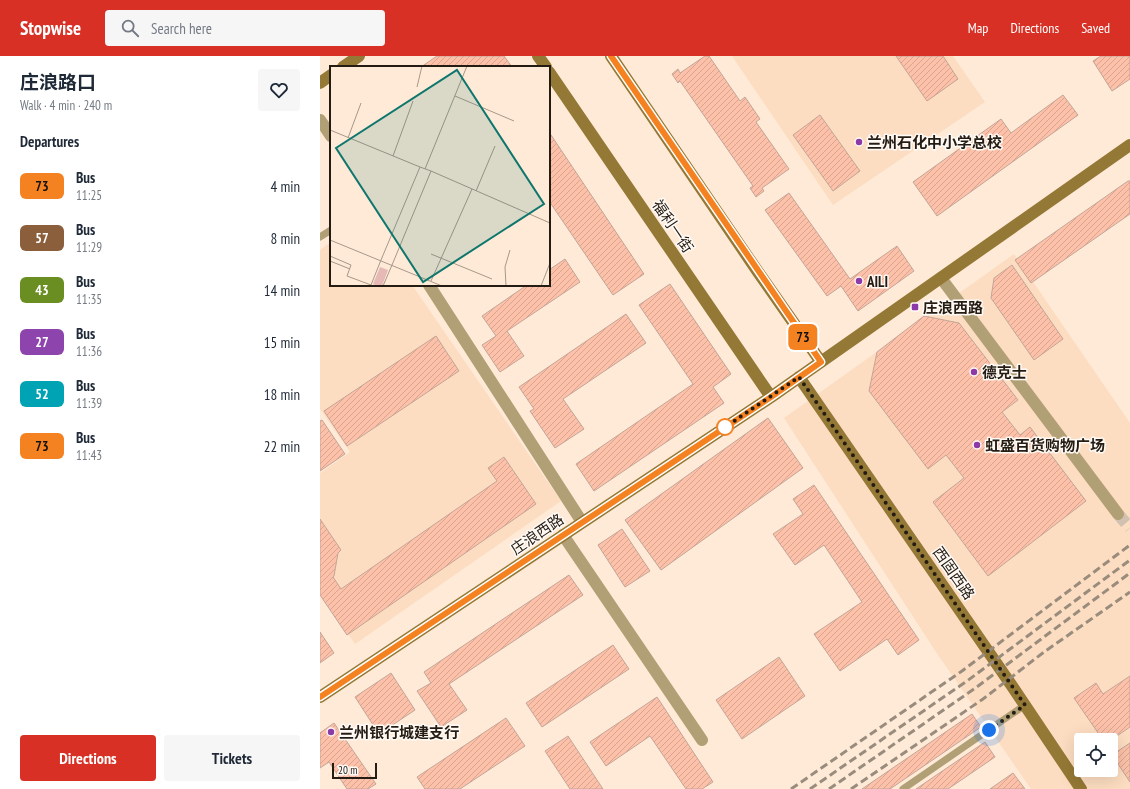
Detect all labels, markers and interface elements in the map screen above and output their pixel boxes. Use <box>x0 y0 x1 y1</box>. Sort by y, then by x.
search box <box>105 10 385 46</box>
text: Stopwise <box>20 16 81 40</box>
icon: search <box>119 17 141 39</box>
text: Search here <box>151 19 212 38</box>
text: Map <box>968 19 988 37</box>
text: Directions <box>1010 19 1059 37</box>
text: Saved <box>1081 19 1110 37</box>
inset map <box>330 66 550 286</box>
button: heart <box>258 69 300 111</box>
text: 庄浪路口 <box>20 70 96 94</box>
text: Walk · 4 min · 240 m <box>20 97 112 114</box>
text: Departures <box>20 132 79 151</box>
place label: 兰州石化中小学总校 <box>867 133 1002 152</box>
marker: 兰州石化中小学总校 <box>854 137 864 147</box>
text: Bus <box>76 168 95 187</box>
text: 73 <box>35 177 49 195</box>
text: 4 min <box>270 177 300 196</box>
text: 11:25 <box>76 187 102 204</box>
street label: 福利一街 <box>648 196 698 256</box>
text: Bus <box>76 220 95 239</box>
text: 57 <box>35 229 49 247</box>
text: 8 min <box>270 229 300 248</box>
text: 11:29 <box>76 239 102 256</box>
text: Bus <box>76 272 95 291</box>
place label: AILI <box>866 272 888 291</box>
marker: AILI <box>854 276 864 286</box>
text: 43 <box>35 281 49 299</box>
text: 14 min <box>264 281 300 300</box>
text: 11:35 <box>76 291 102 308</box>
place label: 庄浪西路 <box>923 298 983 317</box>
marker: 庄浪西路 <box>910 302 920 312</box>
text: Bus <box>76 324 95 343</box>
line badge: 73 <box>785 324 821 350</box>
text: 73 <box>796 328 810 346</box>
text: 27 <box>35 333 49 351</box>
text: 15 min <box>264 333 300 352</box>
text: 11:36 <box>76 343 102 360</box>
place label: 德克士 <box>982 363 1027 382</box>
marker: 德克士 <box>969 367 979 377</box>
text: Bus <box>76 376 95 395</box>
text: 52 <box>35 385 49 403</box>
text: 18 min <box>264 385 300 404</box>
text: 11:39 <box>76 395 102 412</box>
unlabelled marker <box>716 418 734 436</box>
text: Bus <box>76 428 95 447</box>
place label: 虹盛百货购物广场 <box>985 436 1105 455</box>
text: 73 <box>35 437 49 455</box>
text: 22 min <box>264 437 300 456</box>
marker: 虹盛百货购物广场 <box>972 440 982 450</box>
text: 11:43 <box>76 447 102 464</box>
street label: 庄浪西路 <box>507 509 567 559</box>
street label: 西固西路 <box>929 543 979 603</box>
your location <box>979 720 999 740</box>
place label: 兰州银行城建支行 <box>339 723 459 742</box>
marker: 兰州银行城建支行 <box>326 727 336 737</box>
map controls <box>1074 733 1118 777</box>
button: locate <box>1074 733 1118 777</box>
button: Directions <box>20 735 156 781</box>
button: Tickets <box>164 735 300 781</box>
scale bar <box>332 761 377 780</box>
text: 20 m <box>338 763 357 777</box>

